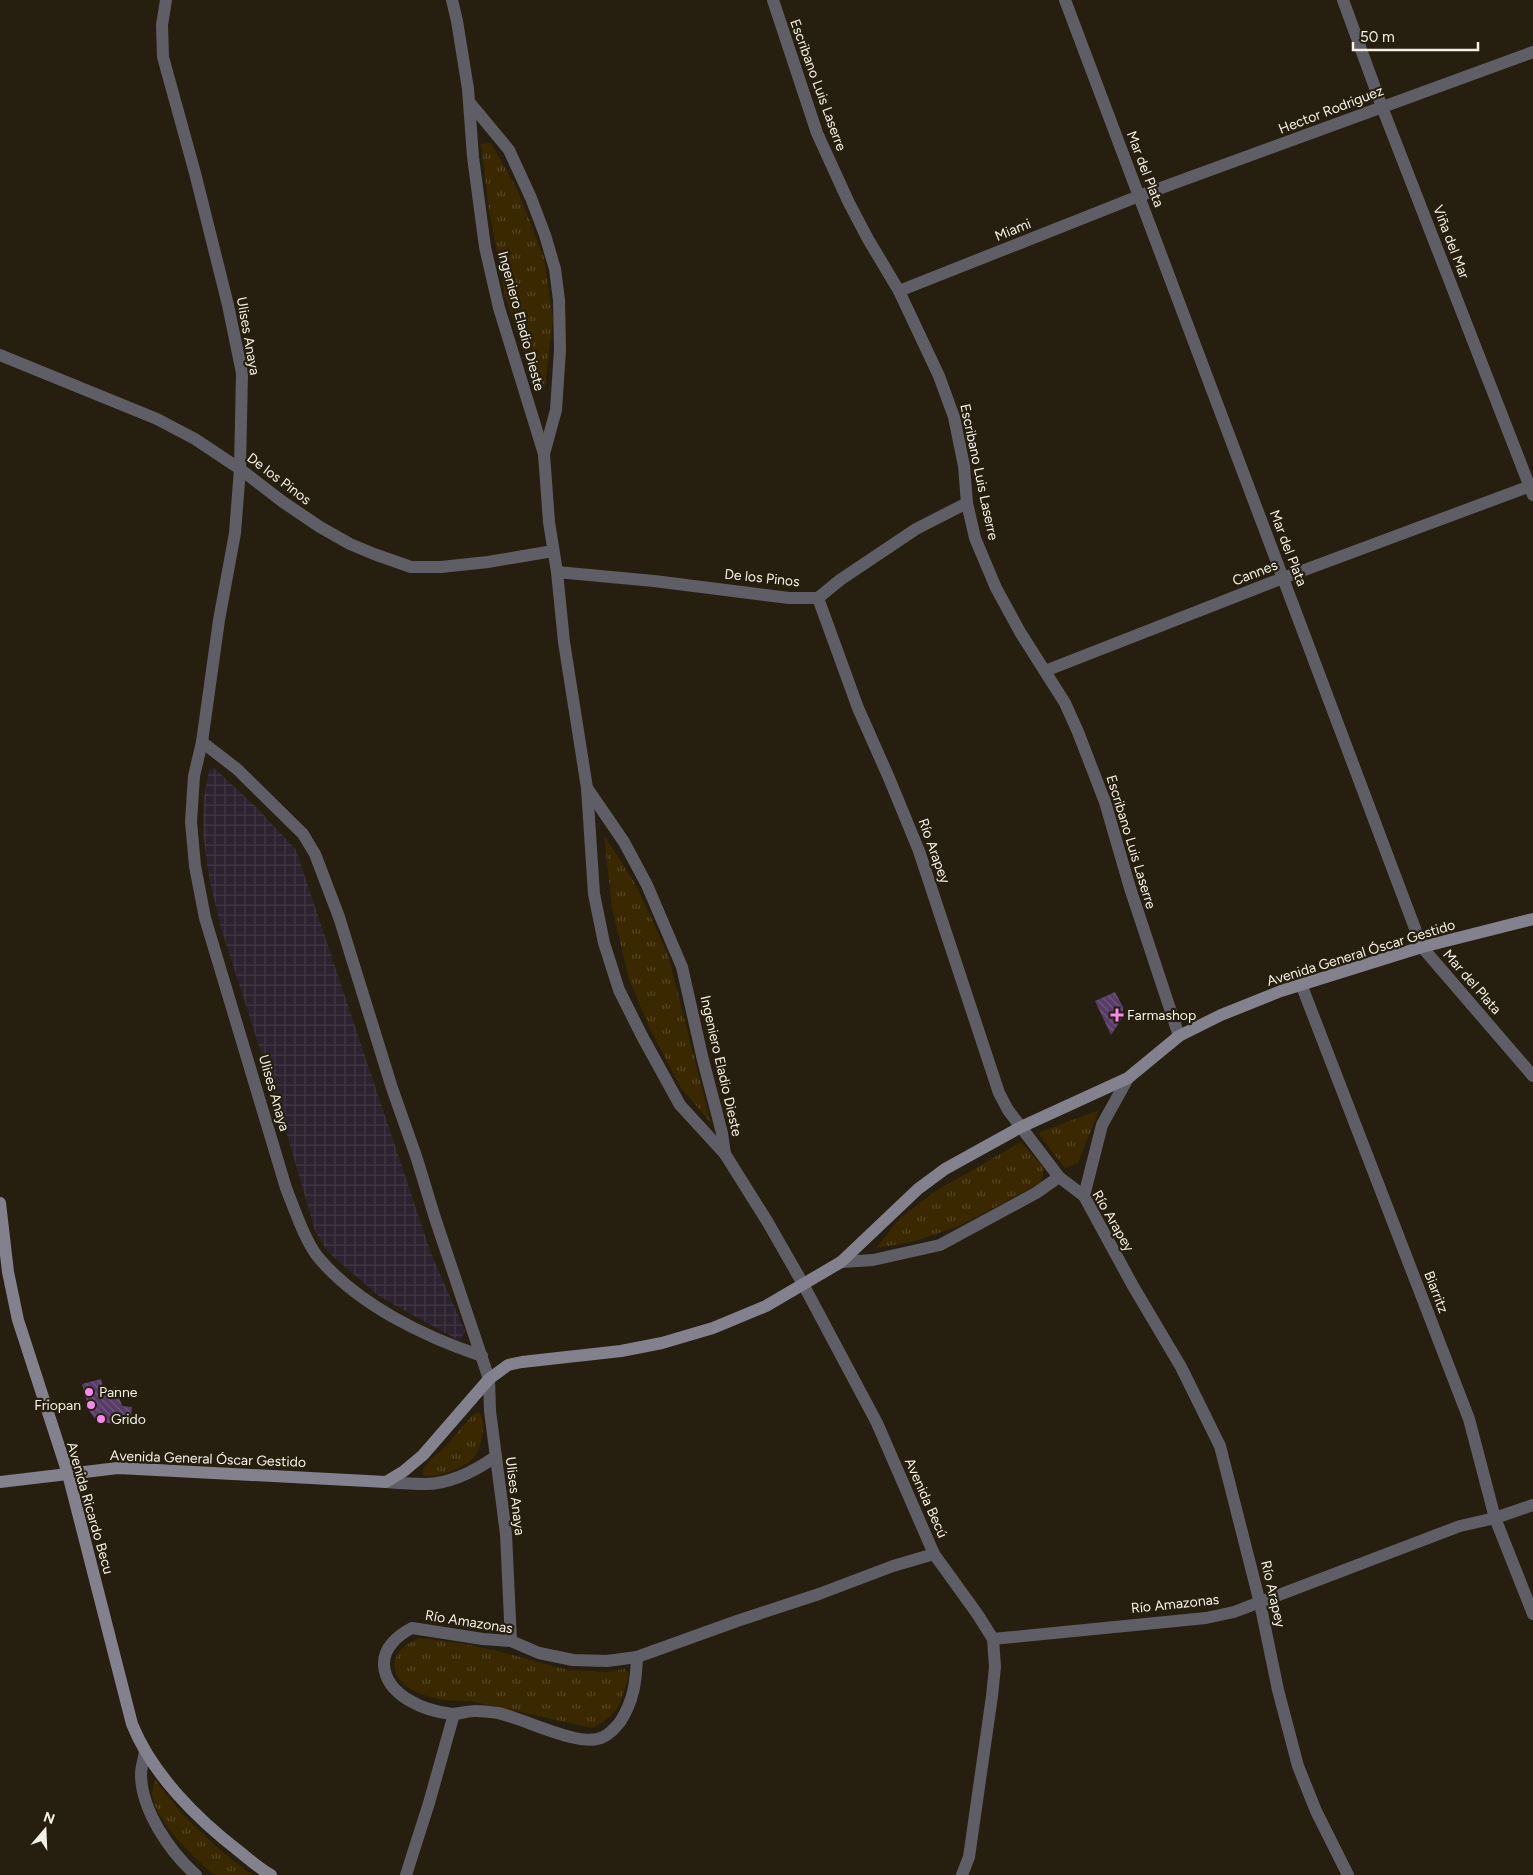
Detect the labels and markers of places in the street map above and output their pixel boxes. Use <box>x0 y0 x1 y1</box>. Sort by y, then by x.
place label: Farmashop <box>1127 1007 1196 1024</box>
marker: Farmashop <box>1111 1009 1123 1021</box>
place label: Panne <box>99 1384 138 1401</box>
marker: Panne <box>83 1386 95 1398</box>
place label: Friopan <box>34 1397 81 1414</box>
marker: Friopan <box>85 1399 97 1411</box>
place label: Grido <box>111 1411 146 1428</box>
marker: Grido <box>95 1413 107 1425</box>

